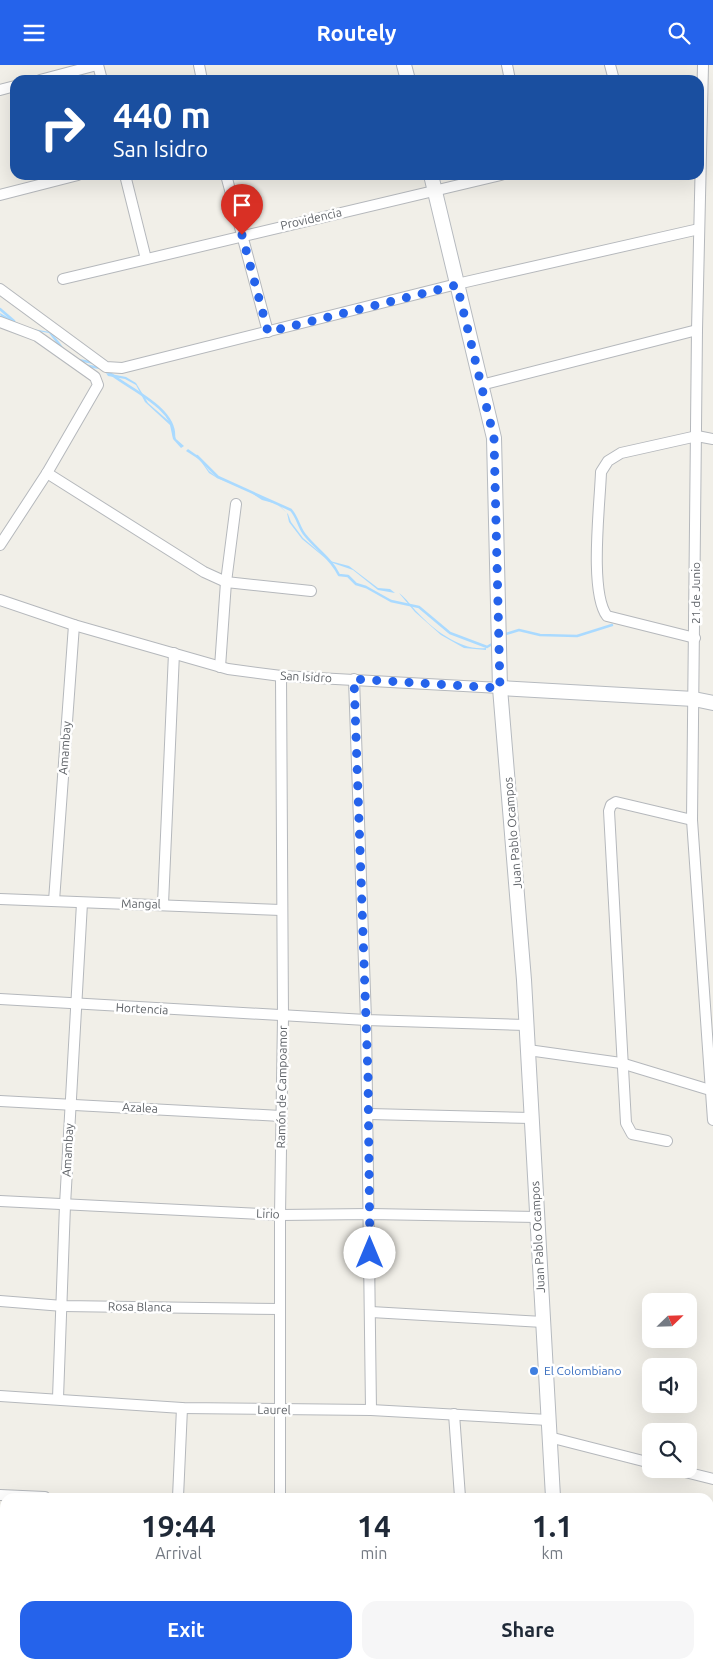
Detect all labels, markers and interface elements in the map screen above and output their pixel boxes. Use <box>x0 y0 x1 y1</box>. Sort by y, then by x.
icon: menu <box>20 19 48 47</box>
icon: search <box>665 19 693 47</box>
text: Routely <box>316 20 397 45</box>
icon: right <box>30 95 95 160</box>
text: 440 m <box>113 95 211 135</box>
text: San Isidro <box>113 136 208 161</box>
pin <box>221 184 263 235</box>
icon: arrive <box>228 191 256 219</box>
street label: Providencia <box>279 205 343 232</box>
street label: 21 de Junio <box>689 562 702 624</box>
street label: San Isidro <box>280 669 332 684</box>
street label: Amambay <box>56 721 73 775</box>
street label: Juan Pablo Ocampos <box>501 777 524 890</box>
street label: Mangal <box>121 897 161 910</box>
street label: Hortencia <box>115 1001 169 1016</box>
street label: Ramón de Campoamor <box>274 1025 289 1149</box>
street label: Azalea <box>122 1100 158 1115</box>
street label: Amambay <box>60 1123 75 1177</box>
street label: Juan Pablo Ocampos <box>528 1181 547 1293</box>
street label: Lirio <box>256 1207 280 1220</box>
position arrow <box>343 1226 395 1278</box>
north arrow <box>642 1293 698 1347</box>
map controls <box>642 1293 697 1478</box>
street label: Rosa Blanca <box>108 1299 172 1314</box>
button: sound <box>642 1358 697 1413</box>
place label: El Colombiano <box>544 1364 622 1377</box>
marker: El Colombiano <box>528 1365 540 1377</box>
street label: Laurel <box>257 1403 291 1416</box>
button: search <box>642 1423 697 1478</box>
text: 19:44 <box>141 1509 216 1543</box>
text: 14 <box>357 1509 391 1543</box>
text: 1.1 <box>532 1509 573 1543</box>
text: Arrival <box>155 1544 202 1562</box>
text: min <box>360 1544 387 1562</box>
text: km <box>541 1544 563 1562</box>
button: Exit <box>20 1601 352 1659</box>
button: Share <box>362 1601 694 1659</box>

